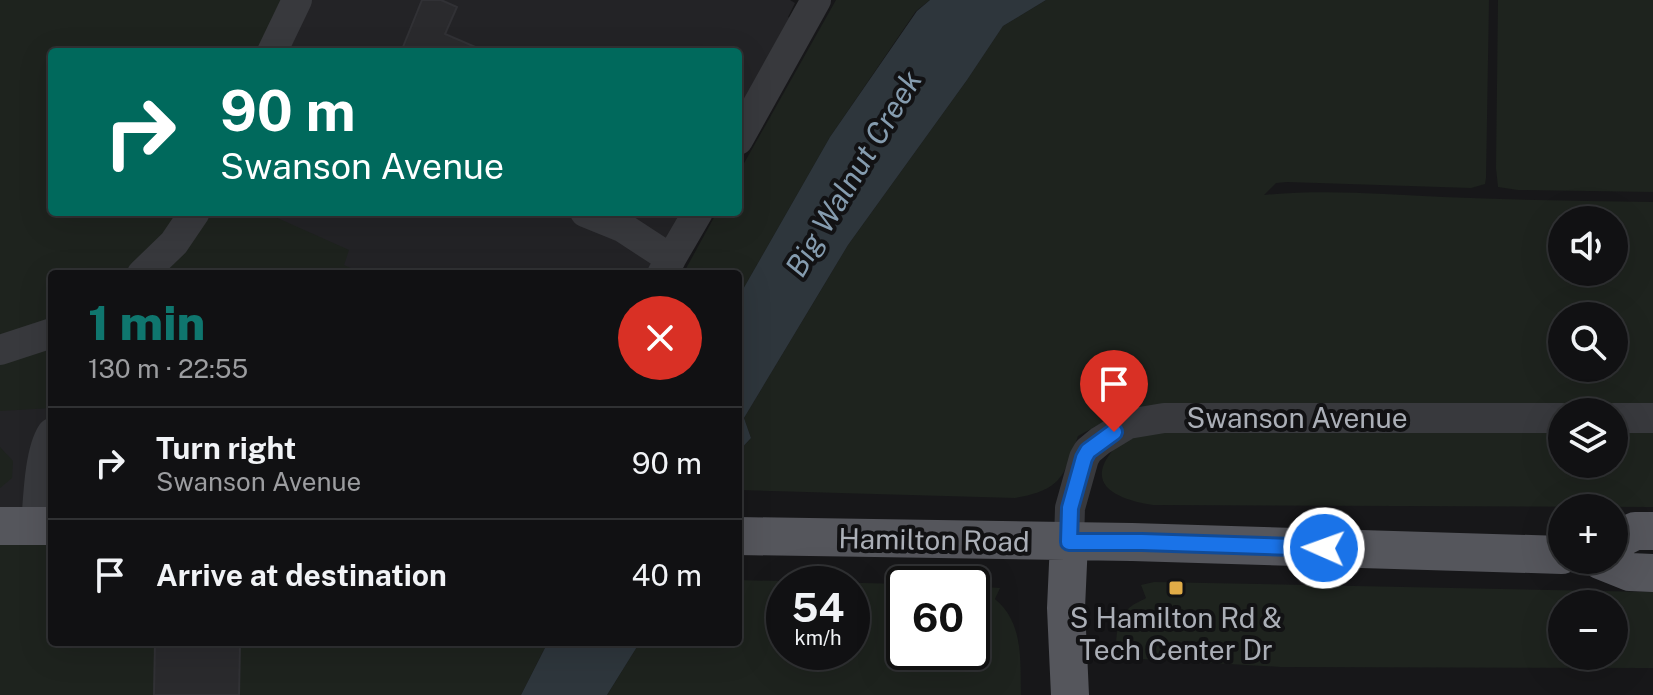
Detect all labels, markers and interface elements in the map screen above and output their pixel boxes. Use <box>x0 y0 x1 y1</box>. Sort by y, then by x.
water label: Big Walnut Creek <box>778 63 929 283</box>
text: 90 m <box>220 78 356 144</box>
icon: right <box>88 80 192 184</box>
text: Swanson Avenue <box>220 145 504 187</box>
map controls <box>1548 206 1628 670</box>
button: sound <box>1548 206 1628 286</box>
text: 1 min <box>88 294 205 351</box>
button: close <box>618 296 702 380</box>
button: search <box>1548 302 1628 382</box>
pin <box>1080 350 1148 432</box>
text: 130 m · 22:55 <box>88 353 248 384</box>
icon: arrive <box>1092 362 1136 406</box>
button: layers <box>1548 398 1628 478</box>
street label: Swanson Avenue <box>1186 401 1408 434</box>
text: Turn right <box>156 430 296 466</box>
icon: right <box>88 441 132 485</box>
text: 90 m <box>632 445 702 481</box>
text: Swanson Avenue <box>156 466 361 497</box>
button: + <box>1548 494 1628 574</box>
position arrow <box>1282 506 1366 590</box>
street label: Hamilton Road <box>838 521 1030 558</box>
icon: arrive <box>88 553 132 597</box>
text: Arrive at destination <box>156 557 447 593</box>
text: 40 m <box>632 557 702 593</box>
speed limit sign: 60 <box>886 566 990 670</box>
marker: S Hamilton Rd & Tech Center Dr <box>1167 579 1185 597</box>
text: 54 <box>791 584 845 631</box>
button: − <box>1548 590 1628 670</box>
place label: S Hamilton Rd & Tech Center Dr <box>1070 601 1282 666</box>
text: km/h <box>794 626 842 650</box>

